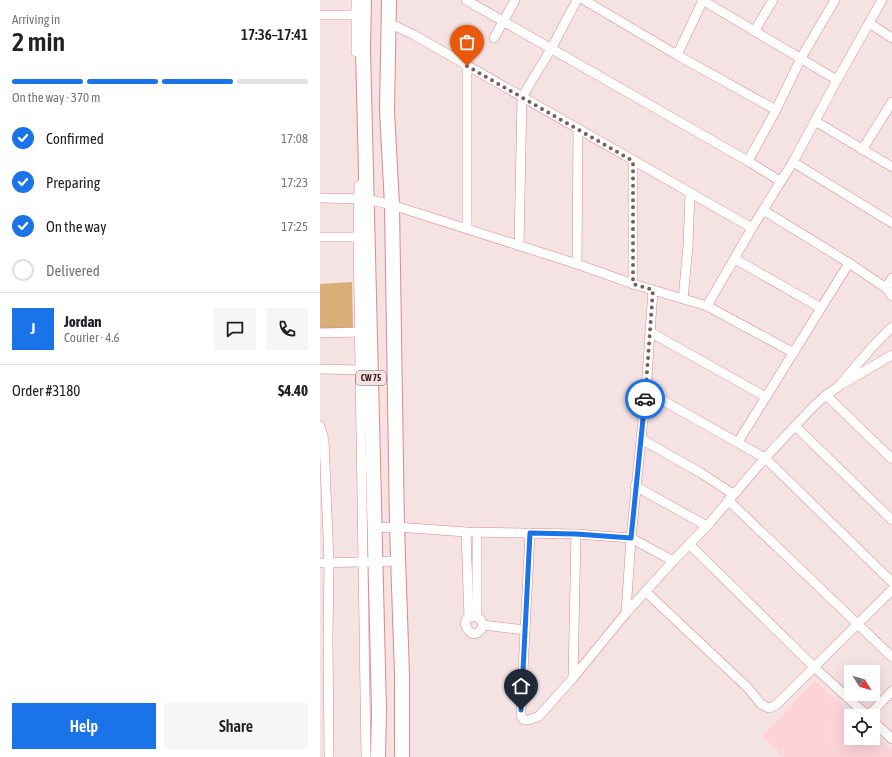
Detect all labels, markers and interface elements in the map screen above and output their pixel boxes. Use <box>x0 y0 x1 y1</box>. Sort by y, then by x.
text: Arriving in <box>12 12 60 27</box>
pin <box>450 25 484 66</box>
text: 17:36–17:41 <box>241 26 308 43</box>
text: 2 min <box>12 27 65 57</box>
icon: bag <box>456 31 478 53</box>
text: On the way · 370 m <box>12 90 100 105</box>
icon: check <box>12 127 34 149</box>
text: Confirmed <box>46 130 104 147</box>
text: 17:08 <box>281 131 308 146</box>
icon: check <box>12 171 34 193</box>
text: Preparing <box>46 174 100 191</box>
text: 17:23 <box>281 175 308 190</box>
icon: check <box>12 215 34 237</box>
text: On the way <box>46 218 107 235</box>
text: 17:25 <box>281 219 308 234</box>
text: Delivered <box>46 262 100 279</box>
button: chat <box>214 308 256 350</box>
button: phone <box>266 308 308 350</box>
text: Jordan <box>64 313 102 330</box>
text: J <box>31 320 35 337</box>
text: Courier · 4.6 <box>64 330 120 345</box>
road number: CW 75 <box>356 371 386 385</box>
courier <box>625 379 665 419</box>
text: Order #3180 <box>12 382 80 399</box>
text: $4.40 <box>278 382 308 399</box>
icon: car <box>634 388 656 410</box>
north arrow <box>844 665 880 701</box>
map controls <box>844 665 880 745</box>
pin <box>504 669 538 710</box>
icon: home <box>510 675 532 697</box>
button: Help <box>12 703 156 749</box>
button: Share <box>164 703 308 749</box>
button: locate <box>844 709 880 745</box>

